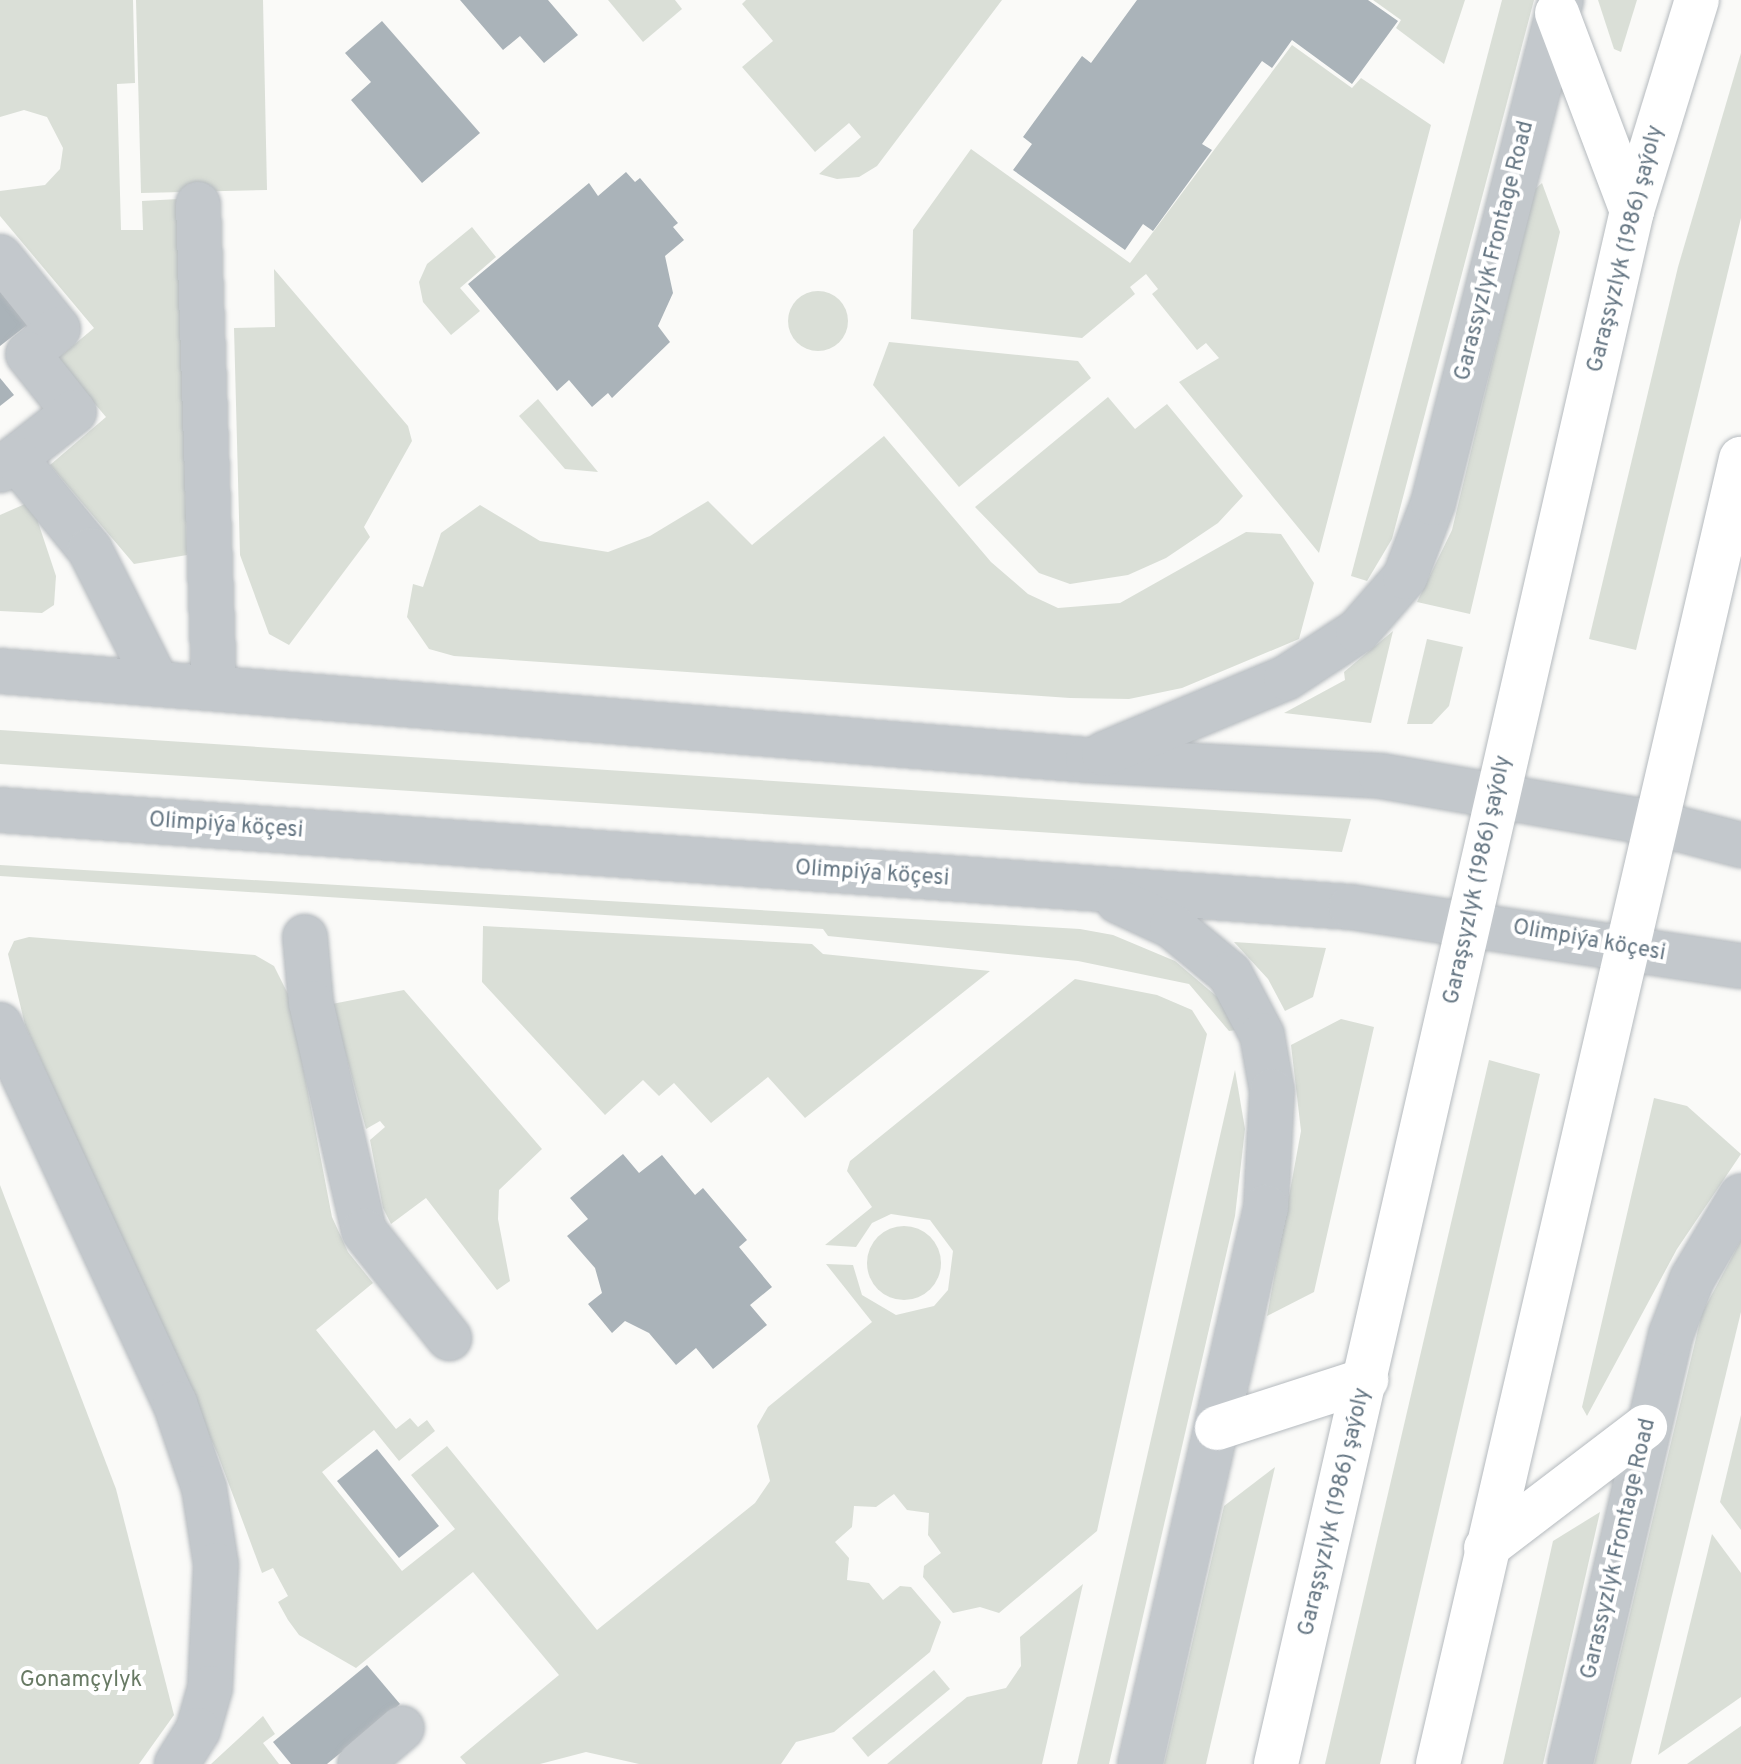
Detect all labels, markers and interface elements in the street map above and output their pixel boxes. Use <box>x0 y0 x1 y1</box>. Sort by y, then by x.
street label: Garassyzlyk Frontage Road <box>1450 118 1540 384</box>
street label: Garaşsyzlyk (1986) şaýoly <box>1582 123 1670 375</box>
street label: Garaşsyzlyk (1986) şaýoly <box>1439 753 1517 1007</box>
street label: Olimpiýa köçesi <box>148 807 304 845</box>
street label: Olimpiýa köçesi <box>794 855 950 893</box>
street label: Olimpiýa köçesi <box>1511 915 1667 967</box>
street label: Garaşsyzlyk (1986) şaýoly <box>1294 1385 1376 1639</box>
street label: Garassyzlyk Frontage Road <box>1576 1416 1662 1682</box>
park label: Gonamçylyk <box>20 1668 142 1694</box>

